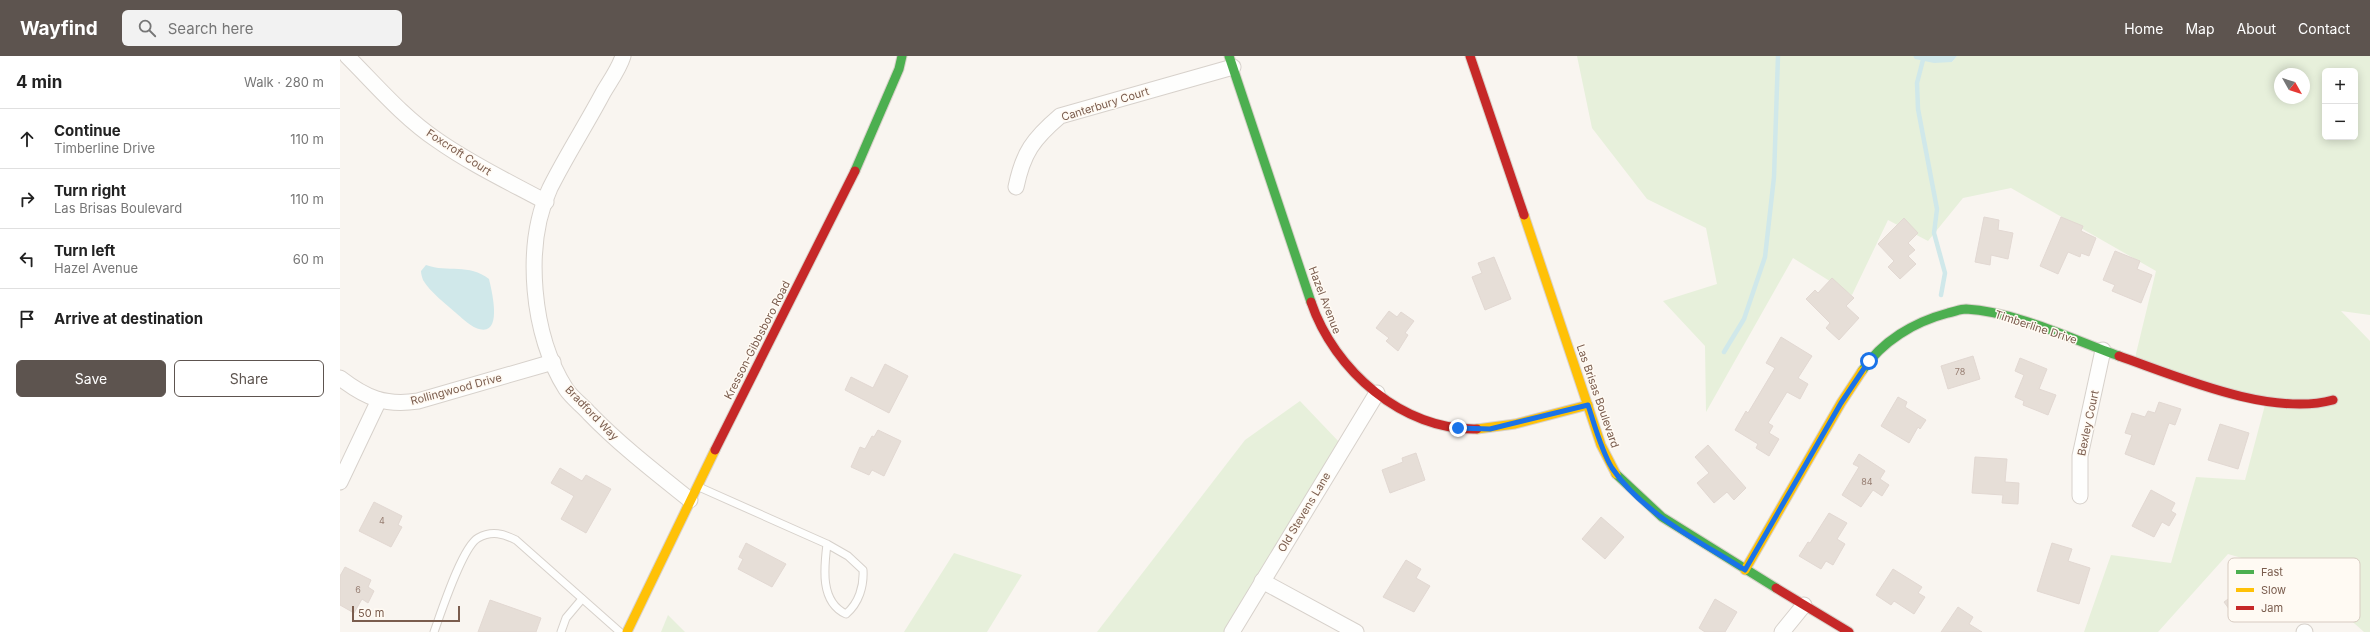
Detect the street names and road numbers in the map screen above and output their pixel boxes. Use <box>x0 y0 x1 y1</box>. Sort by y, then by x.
street label: Canterbury Court <box>1060 84 1151 124</box>
street label: Foxcroft Court <box>424 126 494 178</box>
street label: Hazel Avenue <box>1306 264 1344 336</box>
street label: Kresson-Gibbsboro Road <box>721 278 793 402</box>
street label: Timberline Drive <box>1993 307 2079 347</box>
street label: Las Brisas Boulevard <box>1574 342 1622 450</box>
street label: Rollingwood Drive <box>409 370 503 408</box>
street label: Bradford Way <box>562 383 622 443</box>
street label: Bexley Court <box>2074 389 2102 457</box>
street label: Old Stevens Lane <box>1275 470 1333 554</box>

